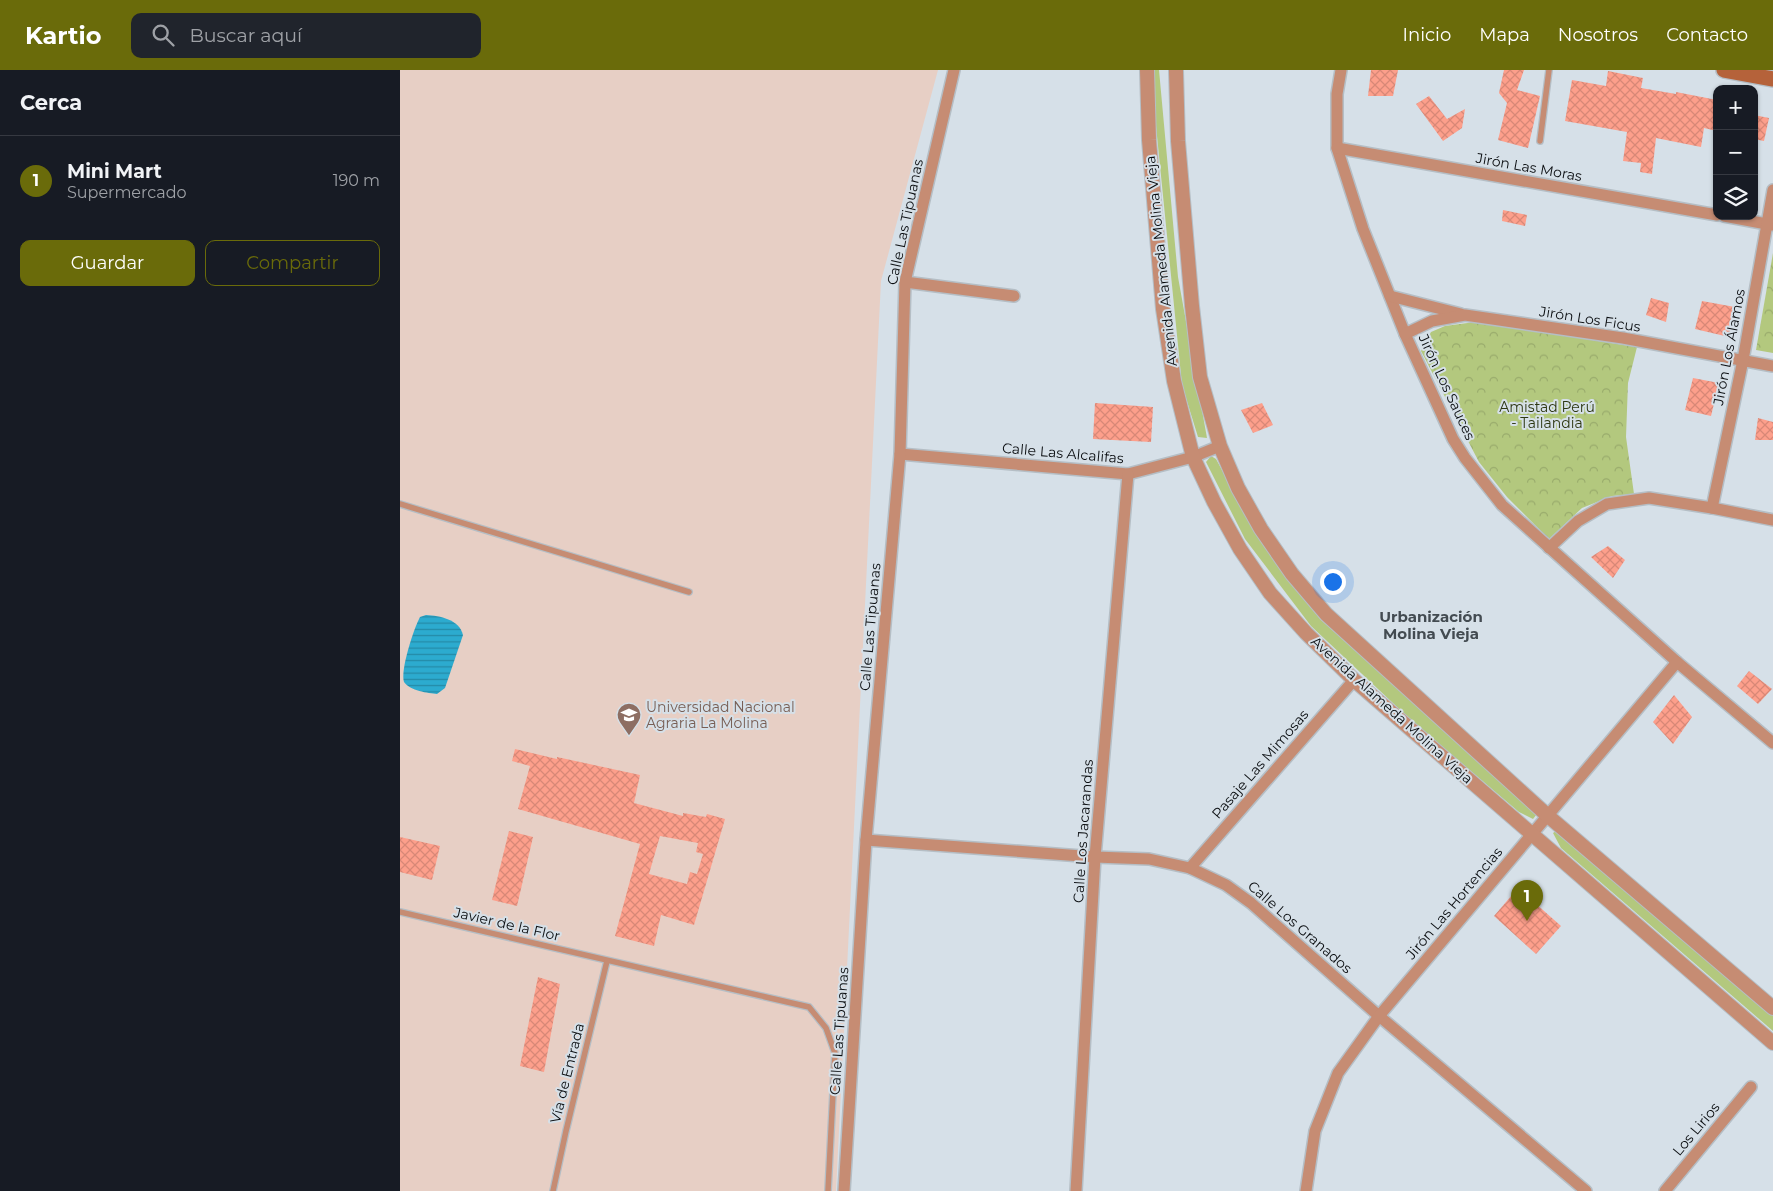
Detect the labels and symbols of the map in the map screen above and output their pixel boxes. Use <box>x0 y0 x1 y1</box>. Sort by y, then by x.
street label: Jirón Las Moras <box>1474 149 1584 185</box>
street label: Avenida Alameda Molina Vieja <box>1141 155 1181 367</box>
street label: Calle Las Tipuanas <box>883 157 927 287</box>
street label: Jirón Los Álamos <box>1709 287 1749 408</box>
street label: Jirón Los Ficus <box>1537 302 1642 336</box>
street label: Jirón Los Sauces <box>1414 330 1479 443</box>
park label: Amistad Perú - Tailandia <box>1499 398 1595 432</box>
street label: Calle Las Alcalifas <box>1001 439 1125 467</box>
street label: Calle Las Tipuanas <box>855 562 885 692</box>
your location <box>1320 569 1346 595</box>
district label: Urbanización Molina Vieja <box>1379 607 1483 643</box>
street label: Avenida Alameda Molina Vieja <box>1307 632 1477 788</box>
place label: Universidad Nacional Agraria La Molina <box>646 698 795 732</box>
school or university icon: Universidad Nacional Agraria La Molina <box>616 702 642 736</box>
street label: Pasaje Las Mimosas <box>1208 706 1312 822</box>
street label: Calle Los Jacarandas <box>1069 758 1097 903</box>
street label: Jirón Las Hortencias <box>1401 843 1506 964</box>
street label: Calle Los Granados <box>1244 877 1356 977</box>
pin: 1 <box>1511 880 1543 921</box>
street label: Javier de la Flor <box>451 903 562 945</box>
street label: Calle Las Tipuanas <box>826 966 852 1096</box>
street label: Vía de Entrada <box>546 1021 588 1125</box>
street label: Los Lirios <box>1668 1098 1724 1159</box>

